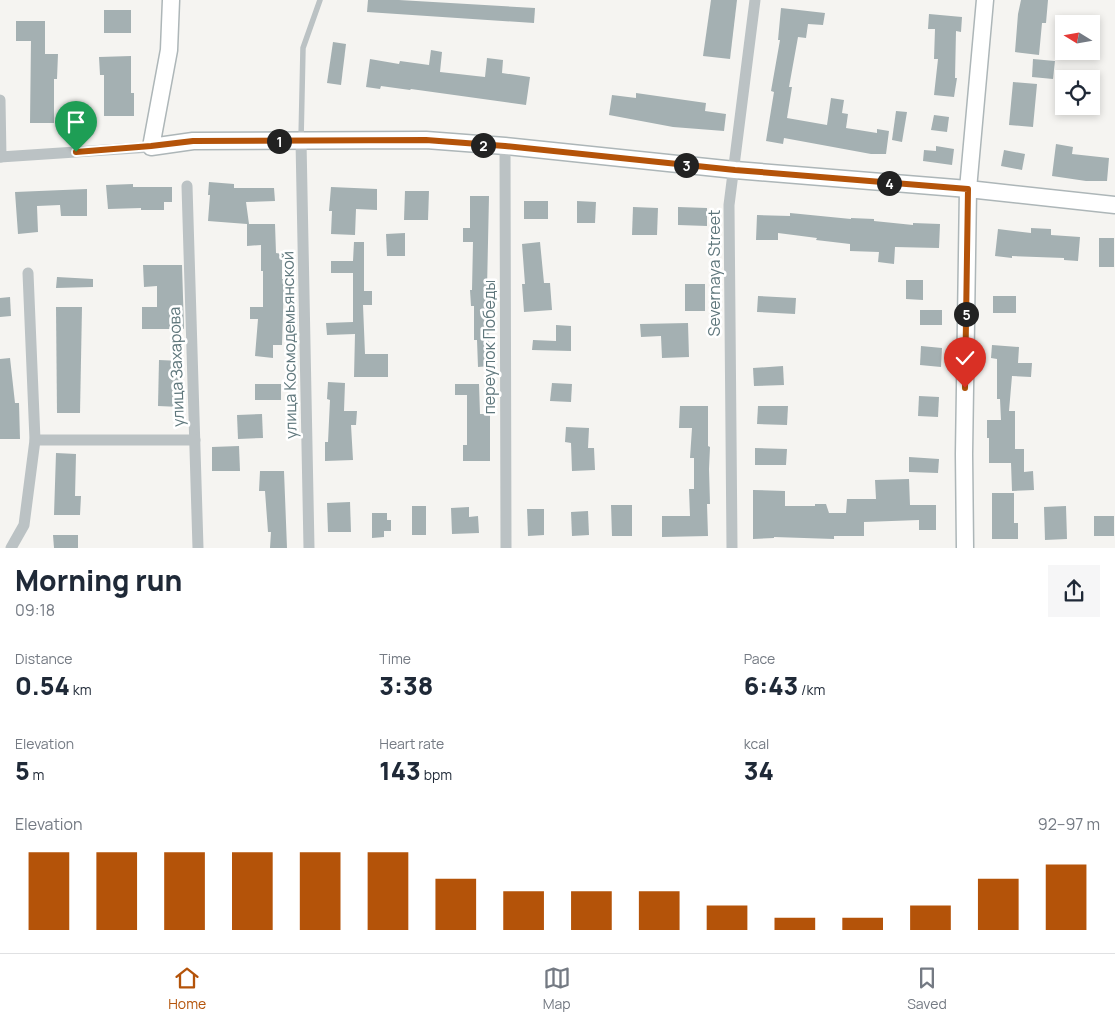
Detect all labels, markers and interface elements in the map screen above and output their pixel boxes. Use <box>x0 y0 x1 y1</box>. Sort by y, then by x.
north arrow <box>1055 15 1100 60</box>
map controls <box>1055 15 1100 115</box>
button: locate <box>1055 70 1100 115</box>
pin <box>55 101 97 152</box>
icon: arrive <box>62 108 90 136</box>
pin: 1 <box>266 128 292 154</box>
text: 1 <box>276 132 283 151</box>
pin: 2 <box>470 132 496 158</box>
text: 2 <box>479 136 488 155</box>
pin: 3 <box>674 152 698 178</box>
text: 3 <box>682 156 691 175</box>
pin: 4 <box>876 170 902 196</box>
text: 4 <box>885 174 894 193</box>
street label: Severnaya Street <box>703 210 725 336</box>
street label: улица Космодемьянской <box>276 251 302 439</box>
street label: переулок Победы <box>478 280 500 414</box>
pin: 5 <box>954 302 978 326</box>
text: 5 <box>962 305 971 324</box>
street label: улица Захарова <box>163 307 189 427</box>
pin <box>944 337 986 388</box>
icon: check <box>951 344 979 372</box>
text: Morning run <box>15 561 182 599</box>
button: share <box>1048 565 1100 617</box>
text: 09:18 <box>15 599 55 621</box>
text: Distance <box>15 649 72 668</box>
text: Time <box>379 649 411 668</box>
text: Pace <box>744 649 775 668</box>
text: 0.54 <box>15 668 70 703</box>
text: 3:38 <box>379 668 433 703</box>
text: 6:43 <box>744 668 798 703</box>
text: km <box>70 680 92 699</box>
text: /km <box>798 680 825 699</box>
text: Elevation <box>15 734 74 753</box>
text: Heart rate <box>379 734 444 753</box>
text: kcal <box>744 734 769 753</box>
text: 5 <box>15 753 30 788</box>
text: 143 <box>379 753 421 788</box>
text: 34 <box>744 753 774 788</box>
text: m <box>30 765 44 784</box>
text: bpm <box>421 765 452 784</box>
text: Elevation <box>15 813 83 835</box>
text: 92–97 m <box>1038 813 1100 835</box>
tab: Home <box>168 964 206 1013</box>
tab: Map <box>543 964 571 1013</box>
tab: Saved <box>907 964 947 1013</box>

